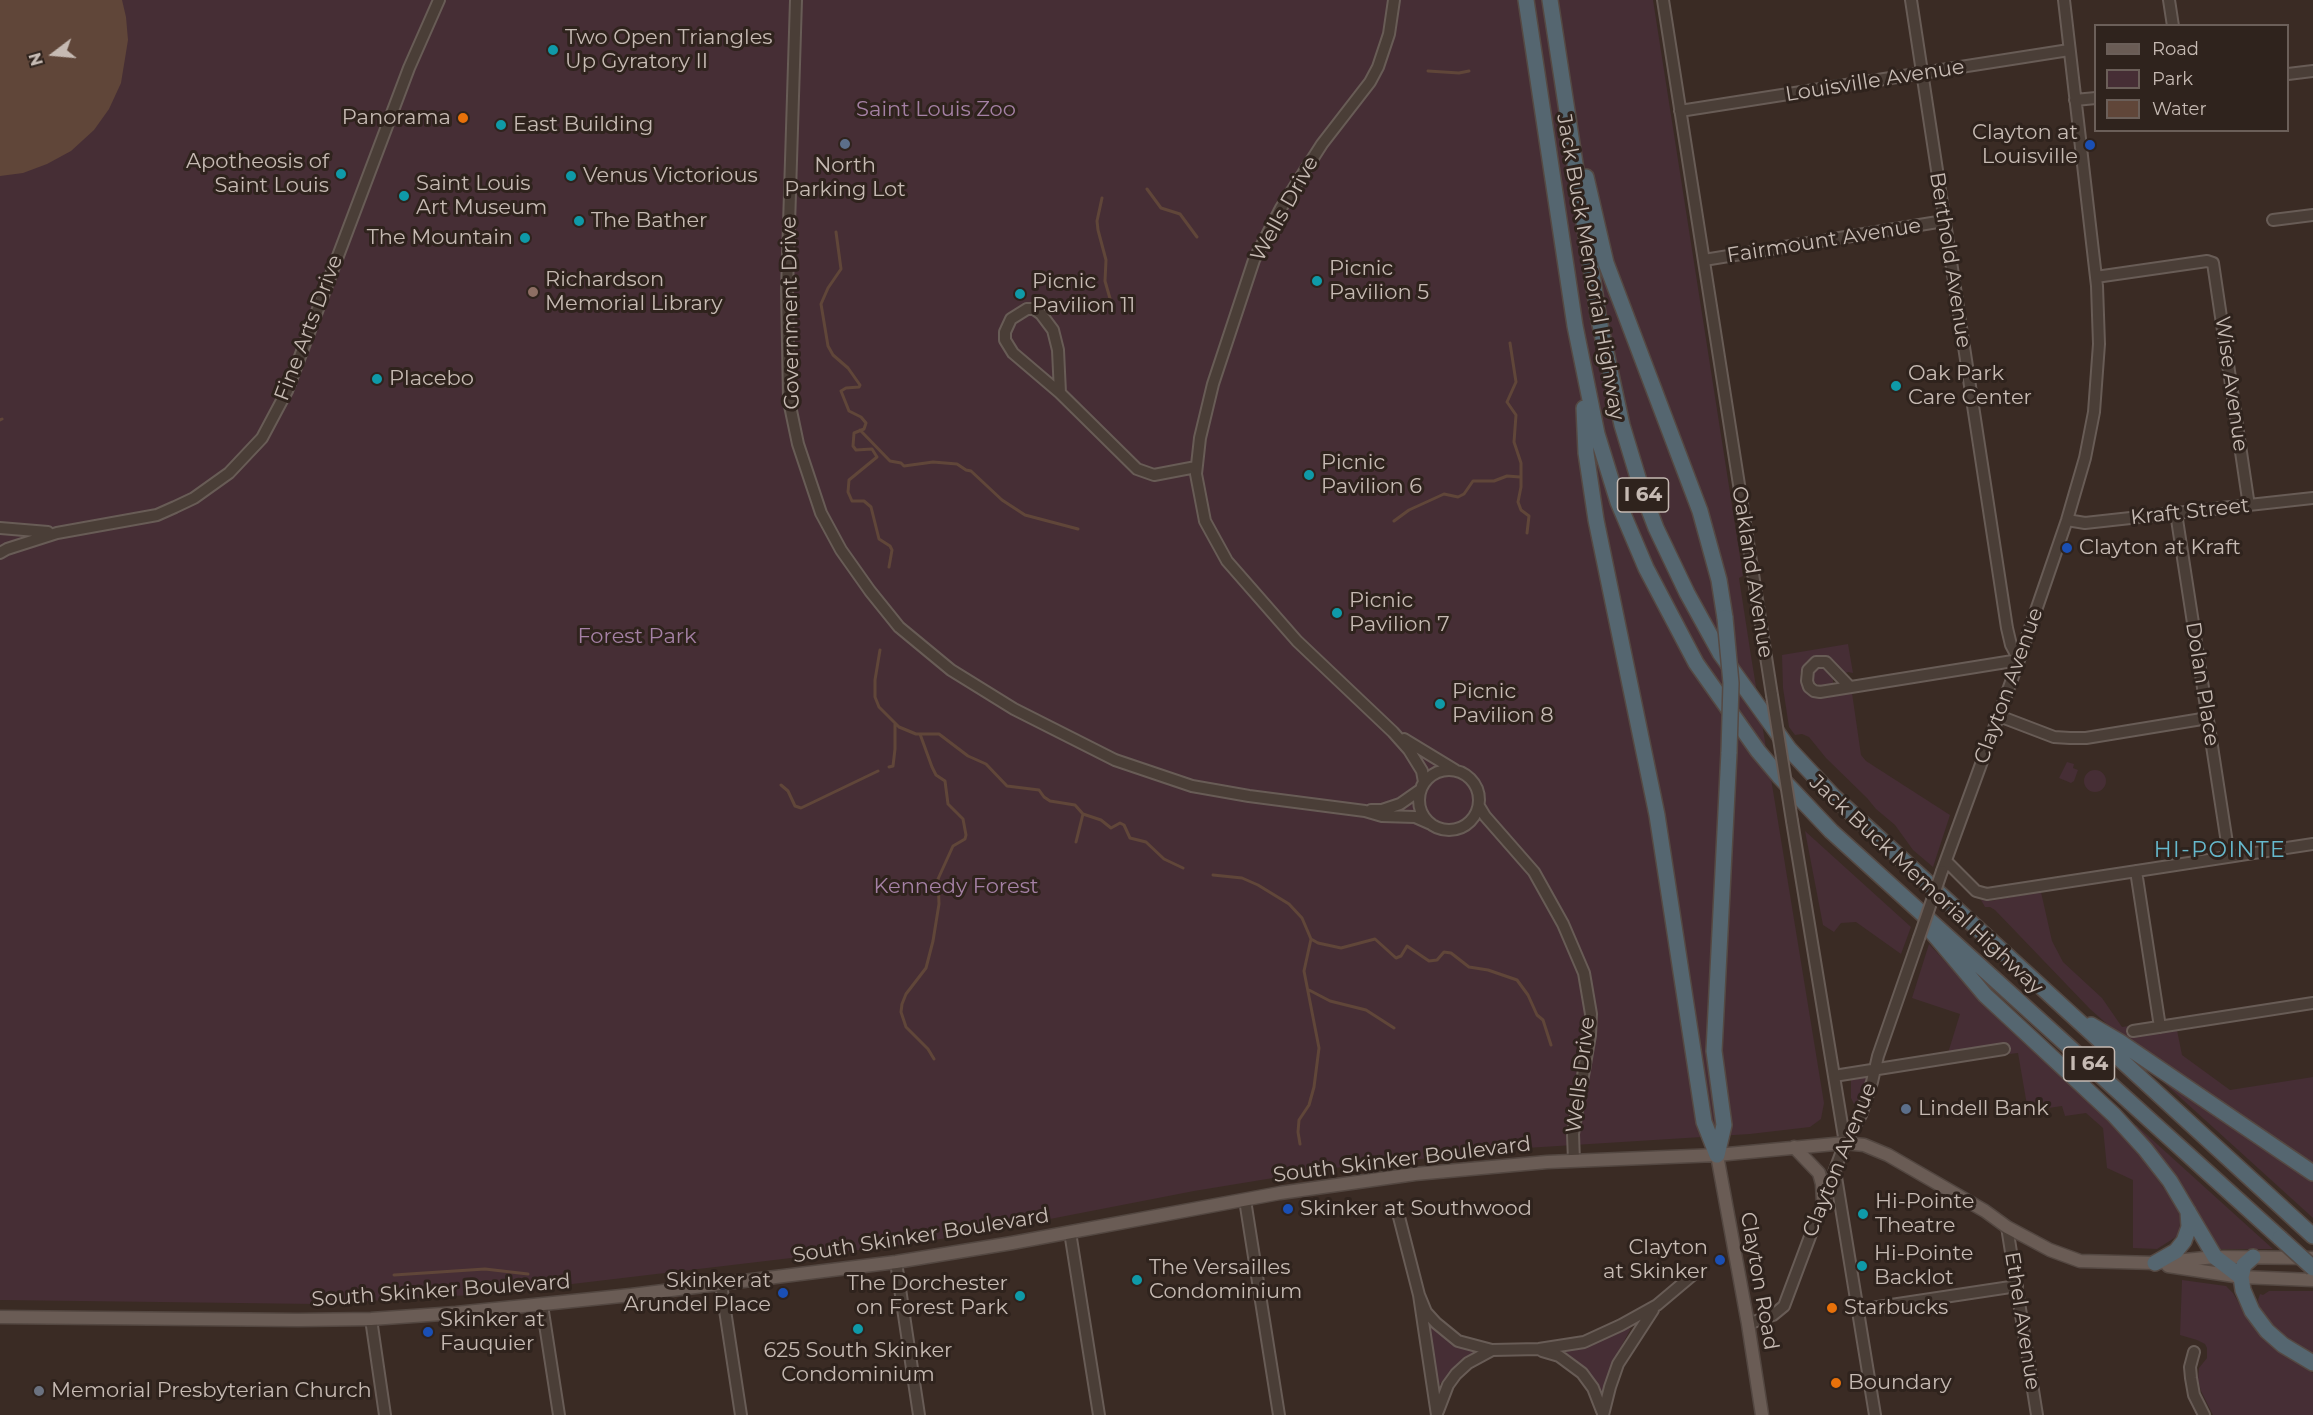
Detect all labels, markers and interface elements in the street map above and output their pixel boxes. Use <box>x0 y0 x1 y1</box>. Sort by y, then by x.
north arrow <box>24 24 84 84</box>
legend <box>2094 24 2289 132</box>
place label: Two Open Triangles Up Gyratory II <box>565 25 773 75</box>
text: Road <box>2152 38 2199 60</box>
marker: Two Open Triangles Up Gyratory II <box>546 43 560 57</box>
text: N <box>25 50 47 68</box>
street label: Louisville Avenue <box>1784 54 1966 108</box>
text: Park <box>2152 68 2193 90</box>
park label: Saint Louis Zoo <box>856 97 1016 123</box>
text: Water <box>2152 98 2207 120</box>
place label: Panorama <box>342 105 451 131</box>
marker: Panorama <box>456 111 470 125</box>
place label: East Building <box>513 112 653 138</box>
street label: Jack Buck Memorial Highway <box>1551 112 1629 422</box>
marker: East Building <box>494 118 508 132</box>
place label: Clayton at Louisville <box>1972 120 2078 170</box>
marker: North Parking Lot <box>838 137 852 151</box>
marker: Clayton at Louisville <box>2083 138 2097 152</box>
place label: Apotheosis of Saint Louis <box>186 149 329 199</box>
street label: Wells Drive <box>1246 152 1324 266</box>
place label: North Parking Lot <box>784 153 906 203</box>
place label: Venus Victorious <box>583 163 758 189</box>
marker: Apotheosis of Saint Louis <box>334 167 348 181</box>
marker: Venus Victorious <box>564 169 578 183</box>
street label: Berthold Avenue <box>1924 170 1976 350</box>
place label: Saint Louis Art Museum <box>416 171 547 221</box>
marker: Saint Louis Art Museum <box>397 189 411 203</box>
place label: The Bather <box>591 208 707 234</box>
street label: Fairmount Avenue <box>1725 213 1923 269</box>
marker: The Bather <box>572 214 586 228</box>
street label: Government Drive <box>777 216 805 410</box>
place label: The Mountain <box>367 225 513 251</box>
marker: The Mountain <box>518 231 532 245</box>
street label: Fine Arts Drive <box>270 251 348 405</box>
place label: Picnic Pavilion 5 <box>1329 256 1429 306</box>
place label: Richardson Memorial Library <box>545 267 723 317</box>
place label: Picnic Pavilion 11 <box>1032 269 1135 319</box>
marker: Picnic Pavilion 5 <box>1310 274 1324 288</box>
marker: Richardson Memorial Library <box>526 285 540 299</box>
marker: Picnic Pavilion 11 <box>1013 287 1027 301</box>
street label: Wise Avenue <box>2209 315 2253 453</box>
place label: Oak Park Care Center <box>1908 361 2032 411</box>
place label: Placebo <box>389 366 474 392</box>
marker: Placebo <box>370 372 384 386</box>
marker: Oak Park Care Center <box>1889 379 1903 393</box>
place label: Picnic Pavilion 6 <box>1321 450 1422 500</box>
marker: Picnic Pavilion 6 <box>1302 468 1316 482</box>
road number: I 64 <box>1618 478 1668 512</box>
street label: Oakland Avenue <box>1726 484 1778 660</box>
street label: Kraft Street <box>2129 493 2251 531</box>
place label: Clayton at Kraft <box>2079 535 2241 561</box>
marker: Clayton at Kraft <box>2060 541 2074 555</box>
place label: Picnic Pavilion 7 <box>1349 588 1450 638</box>
street label: Clayton Avenue <box>1969 605 2049 767</box>
marker: Picnic Pavilion 7 <box>1330 606 1344 620</box>
street label: Dolan Place <box>2180 620 2224 748</box>
park label: Forest Park <box>577 624 697 650</box>
place label: Picnic Pavilion 8 <box>1452 679 1554 729</box>
marker: Picnic Pavilion 8 <box>1433 697 1447 711</box>
street label: Jack Buck Memorial Highway <box>1804 770 2048 1000</box>
district label: HI-POINTE <box>2154 838 2286 864</box>
park label: Kennedy Forest <box>874 874 1038 900</box>
street label: Wells Drive <box>1561 1015 1601 1135</box>
road number: I 64 <box>2064 1047 2114 1081</box>
street label: Clayton Avenue <box>1798 1079 1882 1241</box>
place label: Lindell Bank <box>1918 1096 2049 1122</box>
marker: Lindell Bank <box>1899 1102 1913 1116</box>
street label: South Skinker Boulevard <box>1272 1132 1532 1188</box>
place label: Hi-Pointe Theatre <box>1875 1189 1974 1239</box>
place label: Skinker at Southwood <box>1300 1196 1532 1222</box>
marker: Skinker at Southwood <box>1281 1202 1295 1216</box>
street label: South Skinker Boulevard <box>791 1203 1051 1269</box>
marker: Hi-Pointe Theatre <box>1856 1207 1870 1221</box>
street label: Clayton Road <box>1734 1210 1784 1352</box>
place label: Clayton at Skinker <box>1603 1235 1708 1285</box>
place label: Hi-Pointe Backlot <box>1874 1241 1973 1291</box>
street label: Ethel Avenue <box>1999 1250 2045 1392</box>
marker: Clayton at Skinker <box>1713 1253 1727 1267</box>
place label: The Versailles Condominium <box>1149 1255 1302 1305</box>
marker: Hi-Pointe Backlot <box>1855 1259 1869 1273</box>
place label: Skinker at Arundel Place <box>624 1268 771 1318</box>
street label: South Skinker Boulevard <box>311 1269 571 1313</box>
place label: The Dorchester on Forest Park <box>847 1271 1008 1321</box>
marker: The Versailles Condominium <box>1130 1273 1144 1287</box>
marker: Skinker at Arundel Place <box>776 1286 790 1300</box>
marker: The Dorchester on Forest Park <box>1013 1289 1027 1303</box>
place label: Starbucks <box>1844 1295 1948 1321</box>
marker: Starbucks <box>1825 1301 1839 1315</box>
place label: Skinker at Fauquier <box>440 1307 545 1357</box>
marker: 625 South Skinker Condominium <box>851 1322 865 1336</box>
marker: Skinker at Fauquier <box>421 1325 435 1339</box>
place label: 625 South Skinker Condominium <box>763 1338 953 1388</box>
place label: Boundary <box>1848 1370 1952 1396</box>
marker: Boundary <box>1829 1376 1843 1390</box>
place label: Memorial Presbyterian Church <box>51 1378 372 1404</box>
marker: Memorial Presbyterian Church <box>32 1384 46 1398</box>

